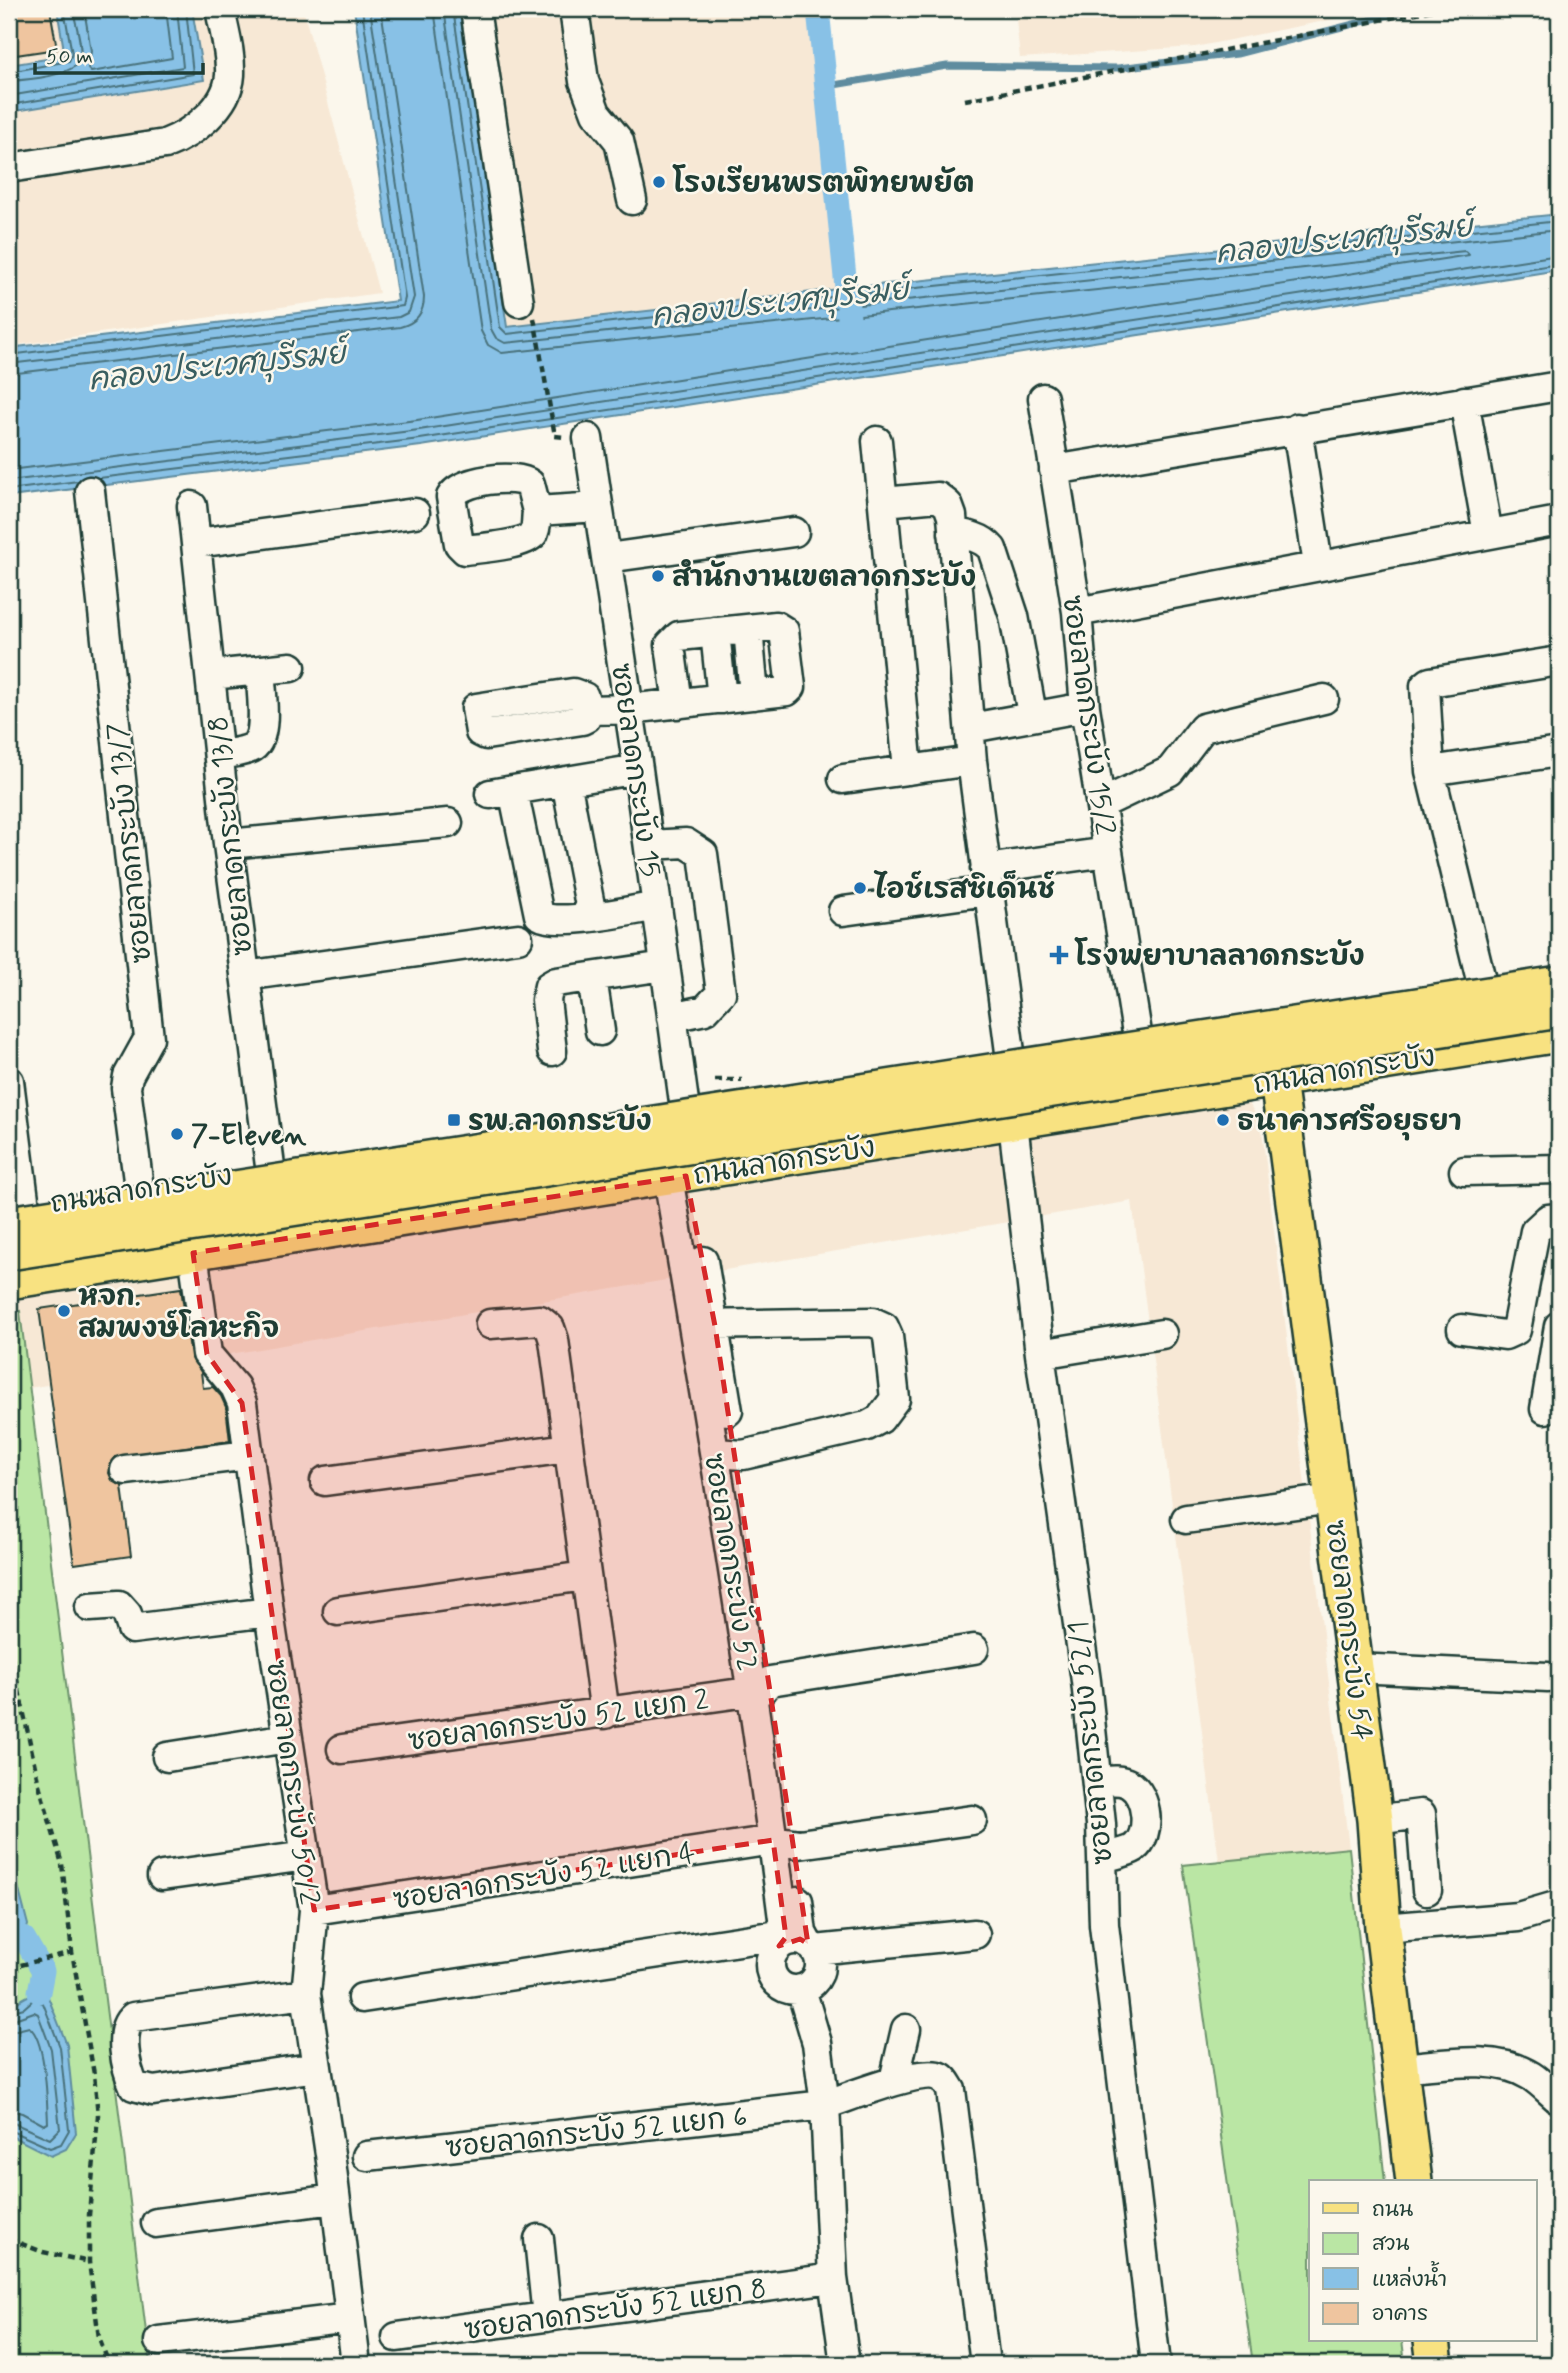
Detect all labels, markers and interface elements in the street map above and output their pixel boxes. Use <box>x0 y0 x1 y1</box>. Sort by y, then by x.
scale bar <box>35 32 203 76</box>
text: 50 m <box>46 43 93 71</box>
place label: โรงเรียนพรตพิทยพยัต <box>672 164 974 203</box>
marker: โรงเรียนพรตพิทยพยัต <box>651 174 667 190</box>
water label: คลองประเวศบุรีรมย์ <box>1214 205 1481 274</box>
water label: คลองประเวศบุรีรมย์ <box>650 268 917 337</box>
water label: คลองประเวศบุรีรมย์ <box>87 332 354 401</box>
place label: สำนักงานเขตลาดกระบัง <box>672 559 976 597</box>
marker: สำนักงานเขตลาดกระบัง <box>650 568 666 584</box>
street label: ซอยลาดกระบัง 15/2 <box>1052 593 1123 838</box>
street label: ซอยลาดกระบัง 15 <box>601 661 668 880</box>
street label: ซอยลาดกระบัง 13/8 <box>201 714 262 957</box>
street label: ซอยลาดกระบัง 13/7 <box>99 721 162 965</box>
place label: ไอช์เรสซิเด็นช์ <box>873 870 1055 909</box>
marker: ไอช์เรสซิเด็นช์ <box>852 880 868 896</box>
place label: โรงพยาบาลลาดกระบัง <box>1074 937 1365 976</box>
marker: โรงพยาบาลลาดกระบัง <box>1049 945 1069 965</box>
street label: ถนนลาดกระบัง <box>1251 1039 1438 1104</box>
place label: ธนาคารศรีอยุธยา <box>1237 1103 1462 1141</box>
place label: รพ.ลาดกระบัง <box>468 1104 652 1141</box>
marker: รพ.ลาดกระบัง <box>446 1112 462 1128</box>
marker: ธนาคารศรีอยุธยา <box>1215 1112 1231 1128</box>
place label: 7-Eleven <box>191 1118 307 1155</box>
marker: 7-Eleven <box>169 1126 185 1142</box>
street label: ถนนลาดกระบัง <box>691 1130 878 1195</box>
street label: ถนนลาดกระบัง <box>48 1158 235 1223</box>
place label: หจก. สมพงษ์โลหะกิจ <box>78 1279 279 1348</box>
marker: หจก. สมพงษ์โลหะกิจ <box>56 1303 72 1319</box>
street label: ซอยลาดกระบัง 52 <box>694 1451 765 1674</box>
street label: ซอยลาดกระบัง 54 <box>1316 1518 1379 1743</box>
street label: ซอยลาดกระบัง 52/1 <box>1060 1619 1123 1866</box>
street label: ซอยลาดกระบัง 50/2 <box>256 1658 327 1907</box>
street label: ซอยลาดกระบัง 52 แยก 2 <box>406 1682 711 1761</box>
street label: ซอยลาดกระบัง 52 แยก 4 <box>391 1835 698 1920</box>
street label: ซอยลาดกระบัง 52 แยก 6 <box>443 2099 749 2168</box>
legend <box>1309 2180 1536 2342</box>
text: ถนน <box>1372 2196 1413 2224</box>
text: สวน <box>1372 2230 1409 2258</box>
text: แหล่งน้ำ <box>1372 2260 1447 2294</box>
street label: ซอยลาดกระบัง 52 แยก 8 <box>462 2271 769 2350</box>
text: อาคาร <box>1372 2300 1428 2328</box>

